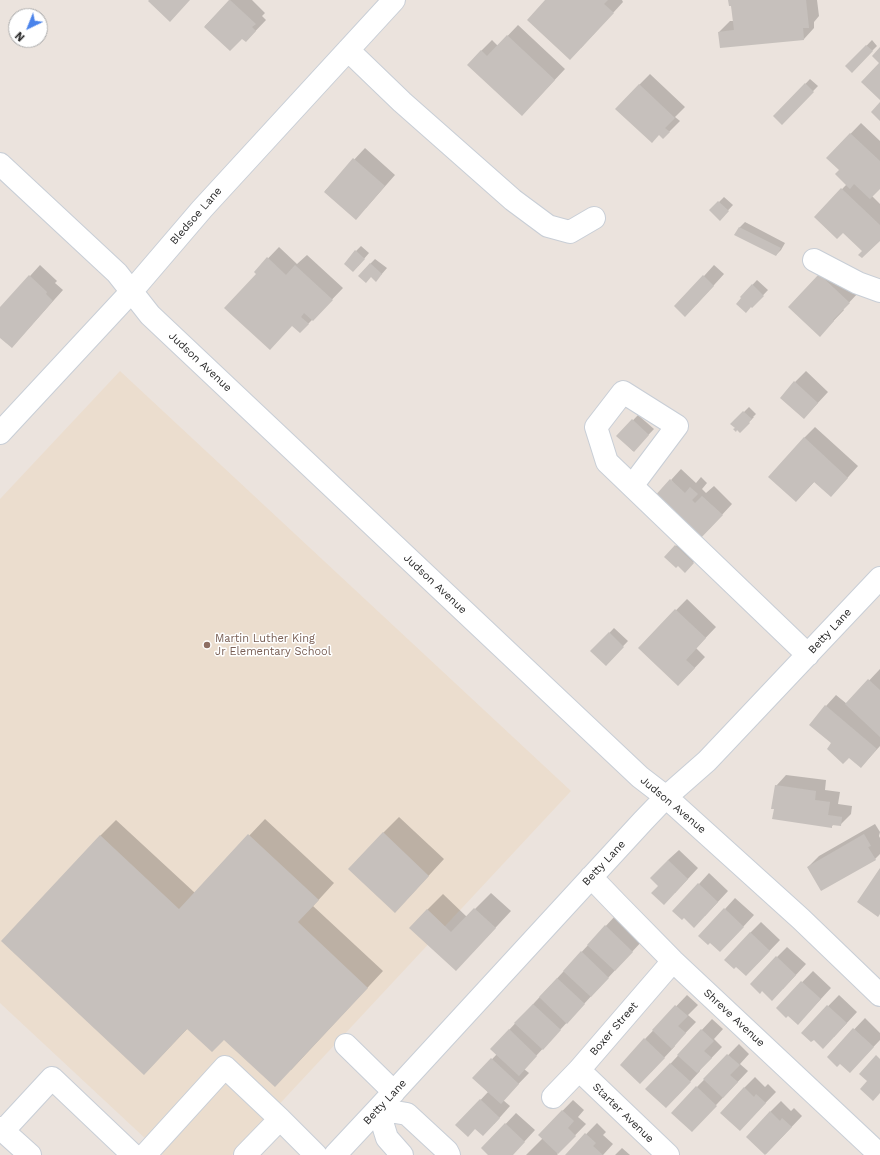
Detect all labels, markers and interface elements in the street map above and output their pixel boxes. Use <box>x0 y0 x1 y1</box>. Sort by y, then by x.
north arrow <box>8 8 48 48</box>
text: N <box>13 29 28 44</box>
street label: Bledsoe Lane <box>167 184 225 248</box>
street label: Judson Avenue <box>166 329 234 395</box>
street label: Judson Avenue <box>401 551 469 617</box>
street label: Betty Lane <box>806 606 854 656</box>
place label: Martin Luther King Jr Elementary School <box>215 632 331 658</box>
marker: Martin Luther King Jr Elementary School <box>202 640 212 650</box>
street label: Judson Avenue <box>637 774 709 836</box>
street label: Betty Lane <box>580 838 628 888</box>
street label: Shreve Avenue <box>701 986 767 1050</box>
street label: Boxer Street <box>587 999 641 1059</box>
street label: Betty Lane <box>361 1077 409 1127</box>
street label: Starter Avenue <box>590 1080 656 1146</box>

